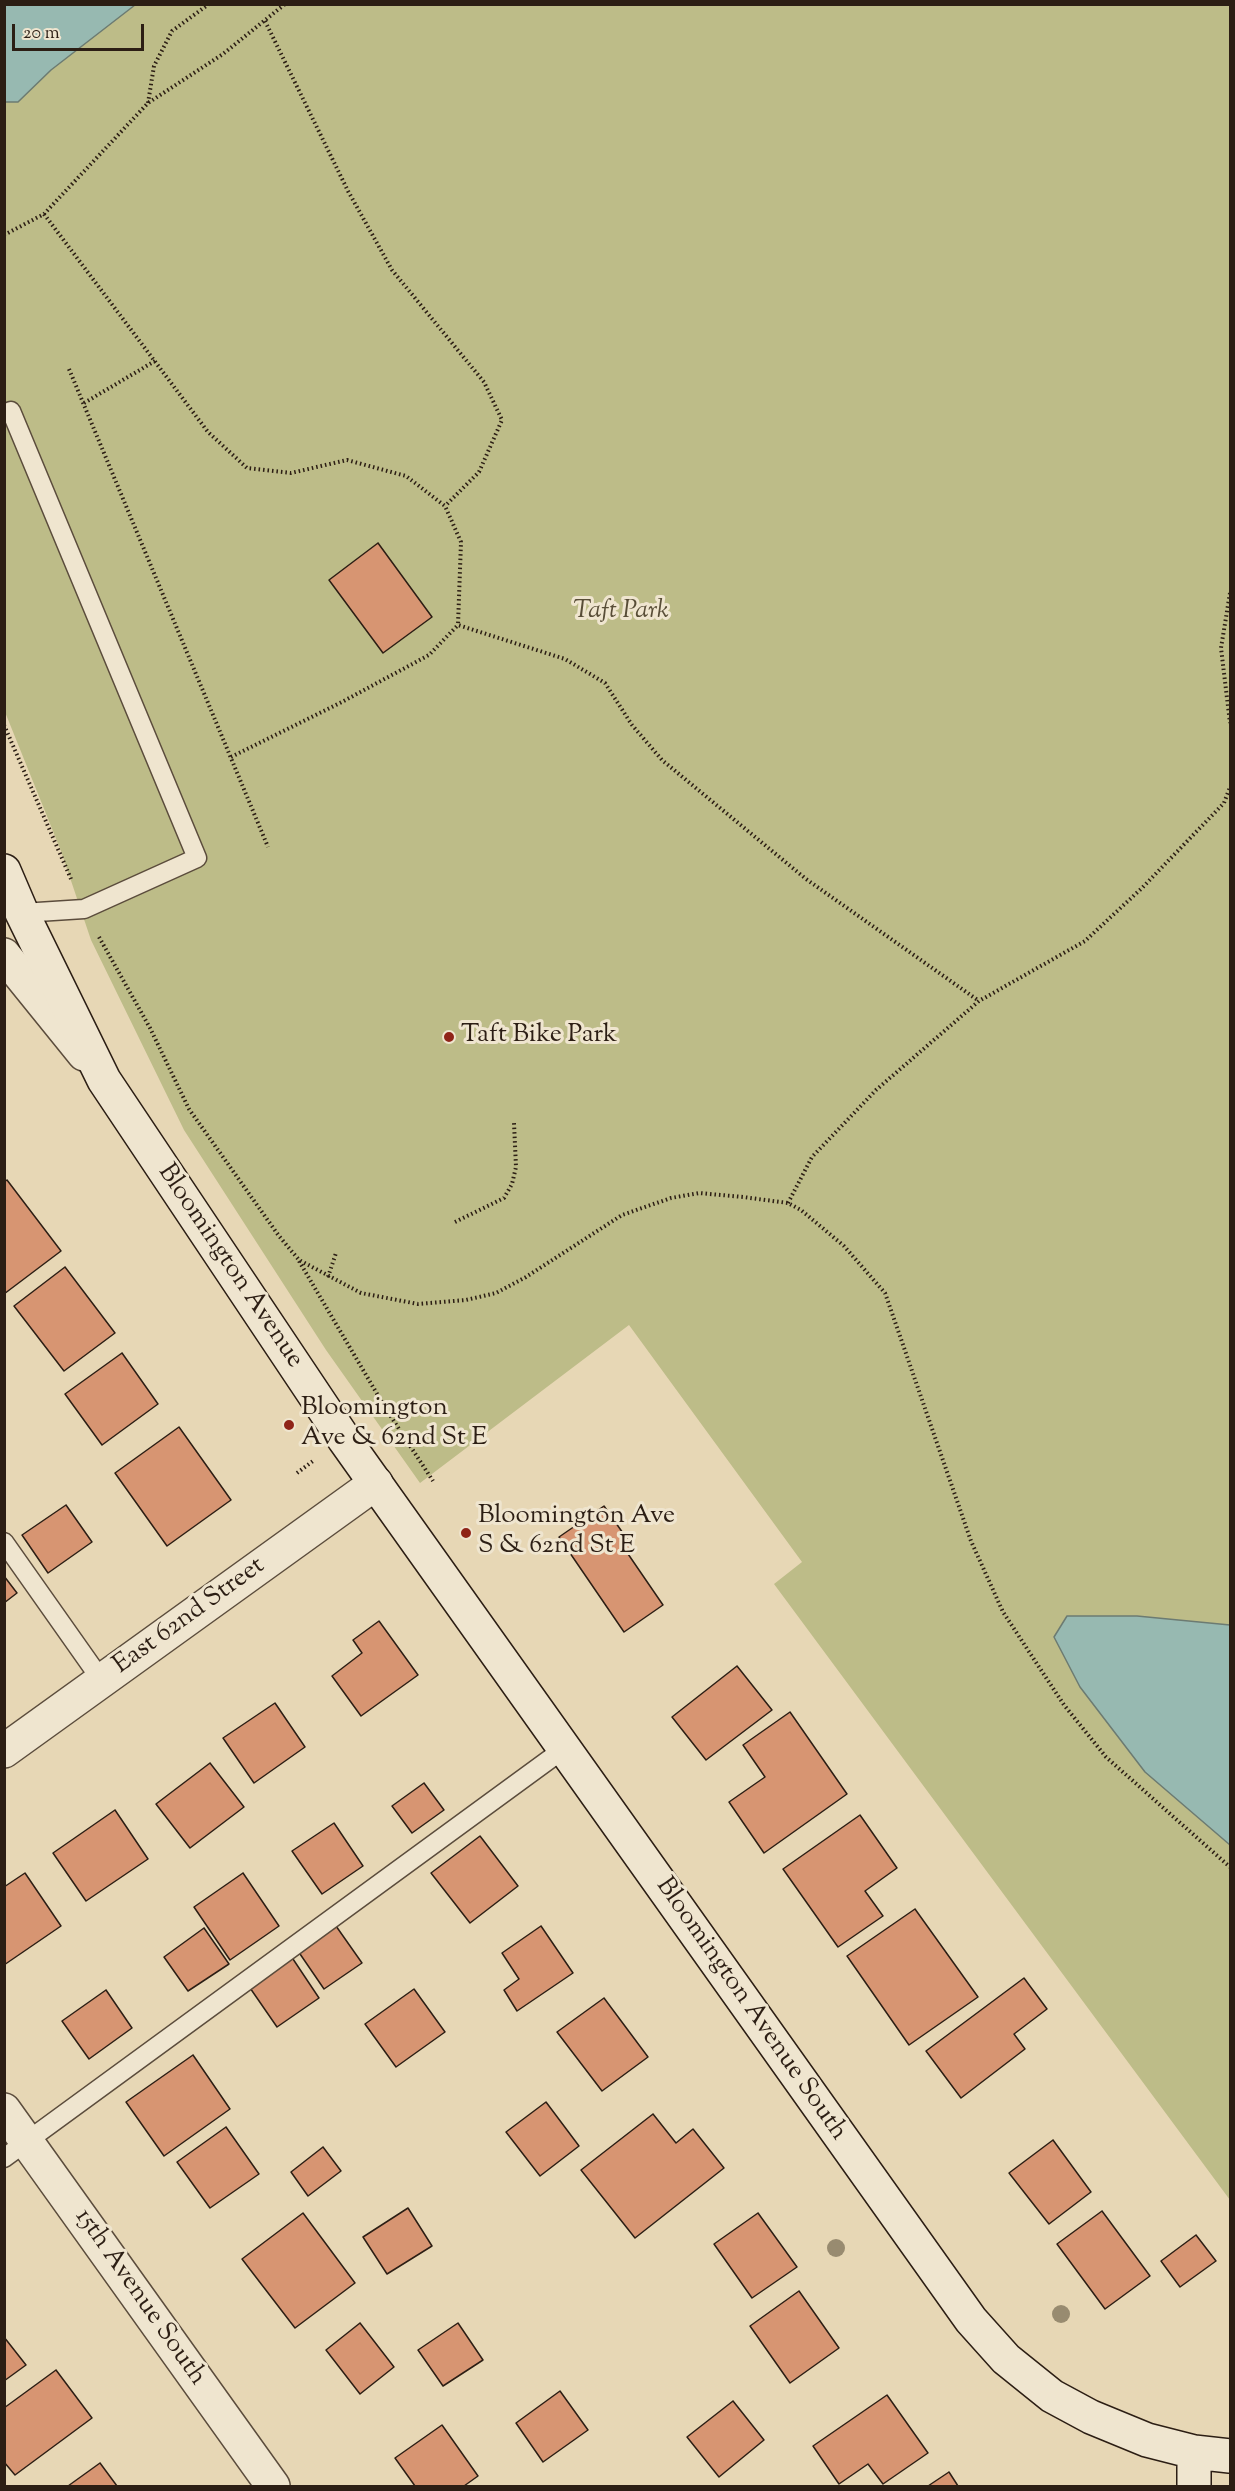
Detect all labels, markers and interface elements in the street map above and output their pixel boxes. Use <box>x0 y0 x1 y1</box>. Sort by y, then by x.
scale bar <box>15 12 147 50</box>
text: 20 m <box>23 21 60 47</box>
park label: Taft Park <box>573 597 669 629</box>
place label: Taft Bike Park <box>461 1021 617 1053</box>
marker: Taft Bike Park <box>442 1030 456 1044</box>
street label: Bloomington Avenue <box>149 1159 309 1375</box>
place label: Bloomington Ave & 62nd St E <box>301 1394 487 1456</box>
marker: Bloomington Ave & 62nd St E <box>282 1418 296 1432</box>
place label: Bloomington Ave S & 62nd St E <box>478 1502 675 1564</box>
marker: Bloomington Ave S & 62nd St E <box>459 1526 473 1540</box>
street label: East 62nd Street <box>108 1552 272 1682</box>
street label: Bloomington Avenue South <box>647 1873 853 2147</box>
street label: 15th Avenue South <box>66 2204 212 2392</box>

